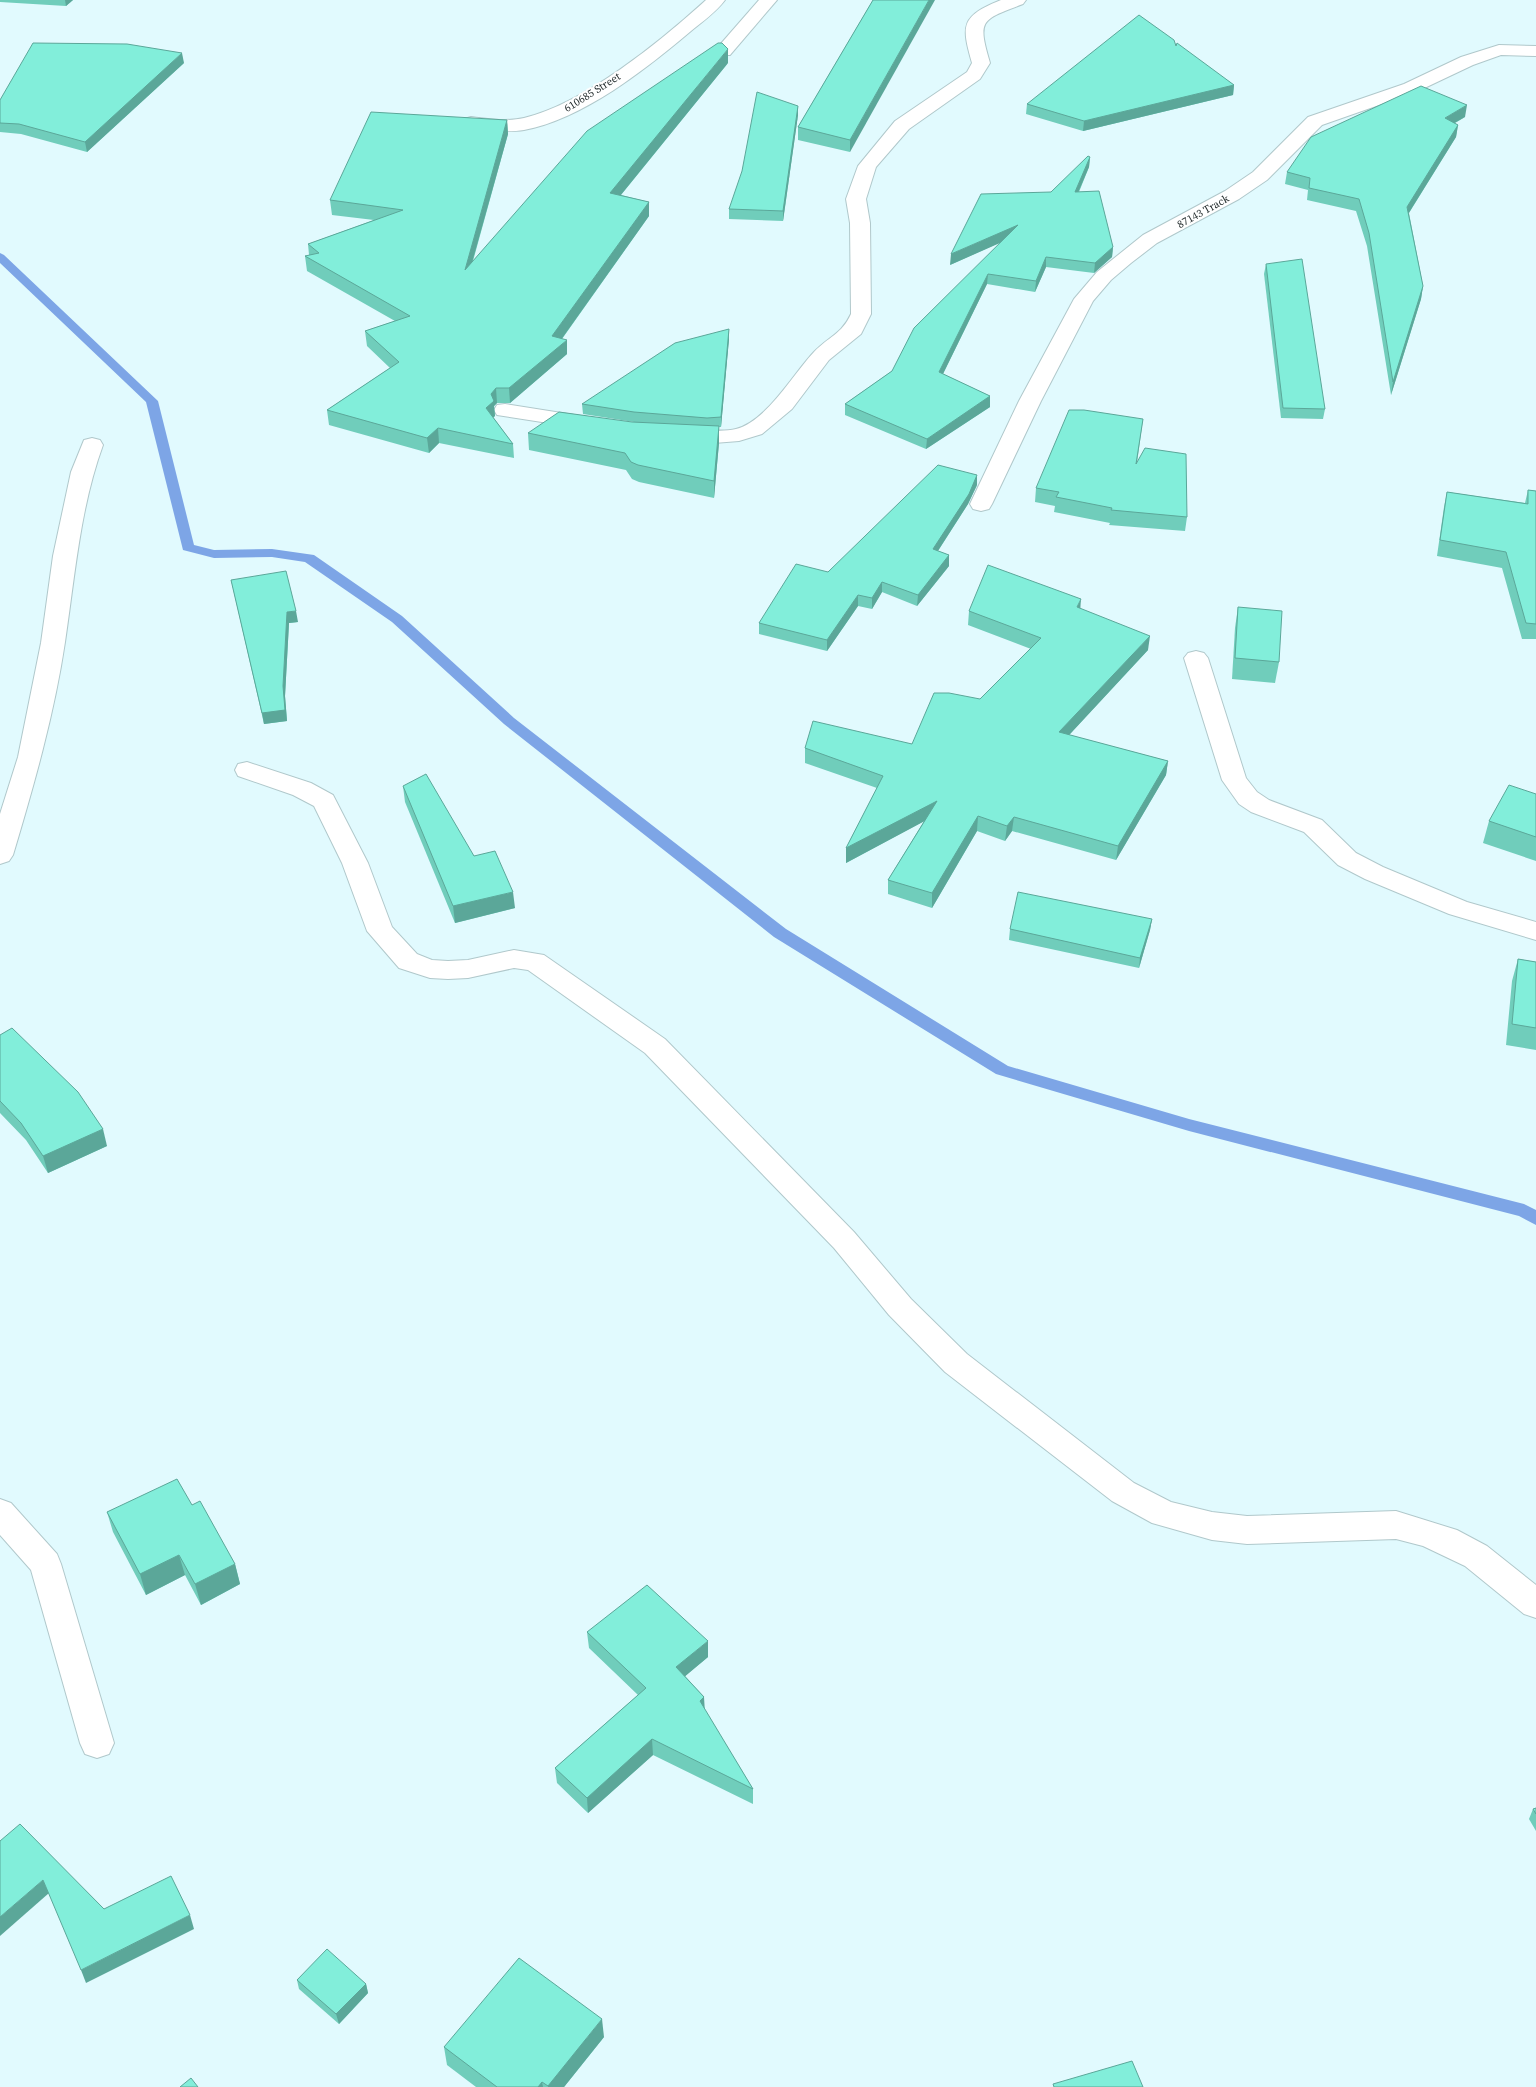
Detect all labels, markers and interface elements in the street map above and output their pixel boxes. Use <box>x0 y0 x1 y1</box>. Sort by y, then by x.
street label: 610685 Street <box>561 69 624 116</box>
street label: 87143 Track <box>1174 190 1233 232</box>

